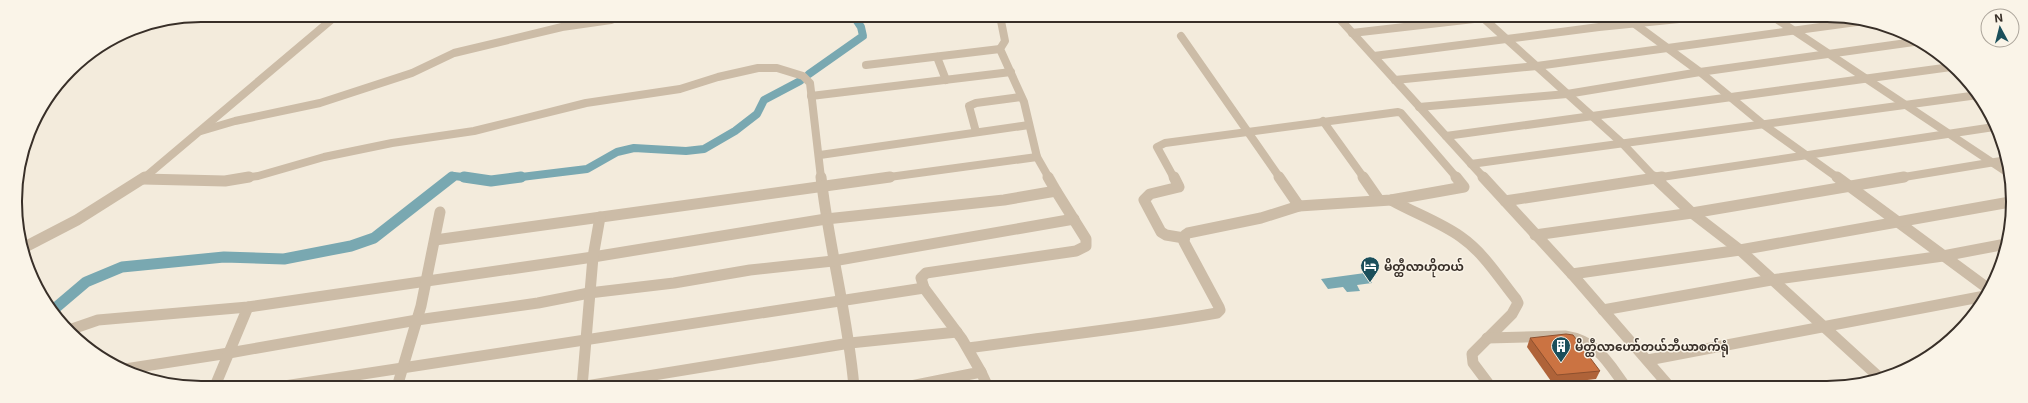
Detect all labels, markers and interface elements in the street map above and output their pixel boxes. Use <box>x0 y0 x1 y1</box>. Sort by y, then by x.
north arrow <box>1980 8 2020 48</box>
text: N <box>1994 11 2004 26</box>
hotel icon: မိတ္ထီလာဟိုတယ် <box>1359 255 1381 283</box>
place label: မိတ္ထီလာဟိုတယ် <box>1384 257 1464 278</box>
building icon: မိတ္ထီလာဟော်တယ်ဘီယာစက်ရုံ <box>1550 335 1572 363</box>
place label: မိတ္ထီလာဟော်တယ်ဘီယာစက်ရုံ <box>1575 337 1729 358</box>

